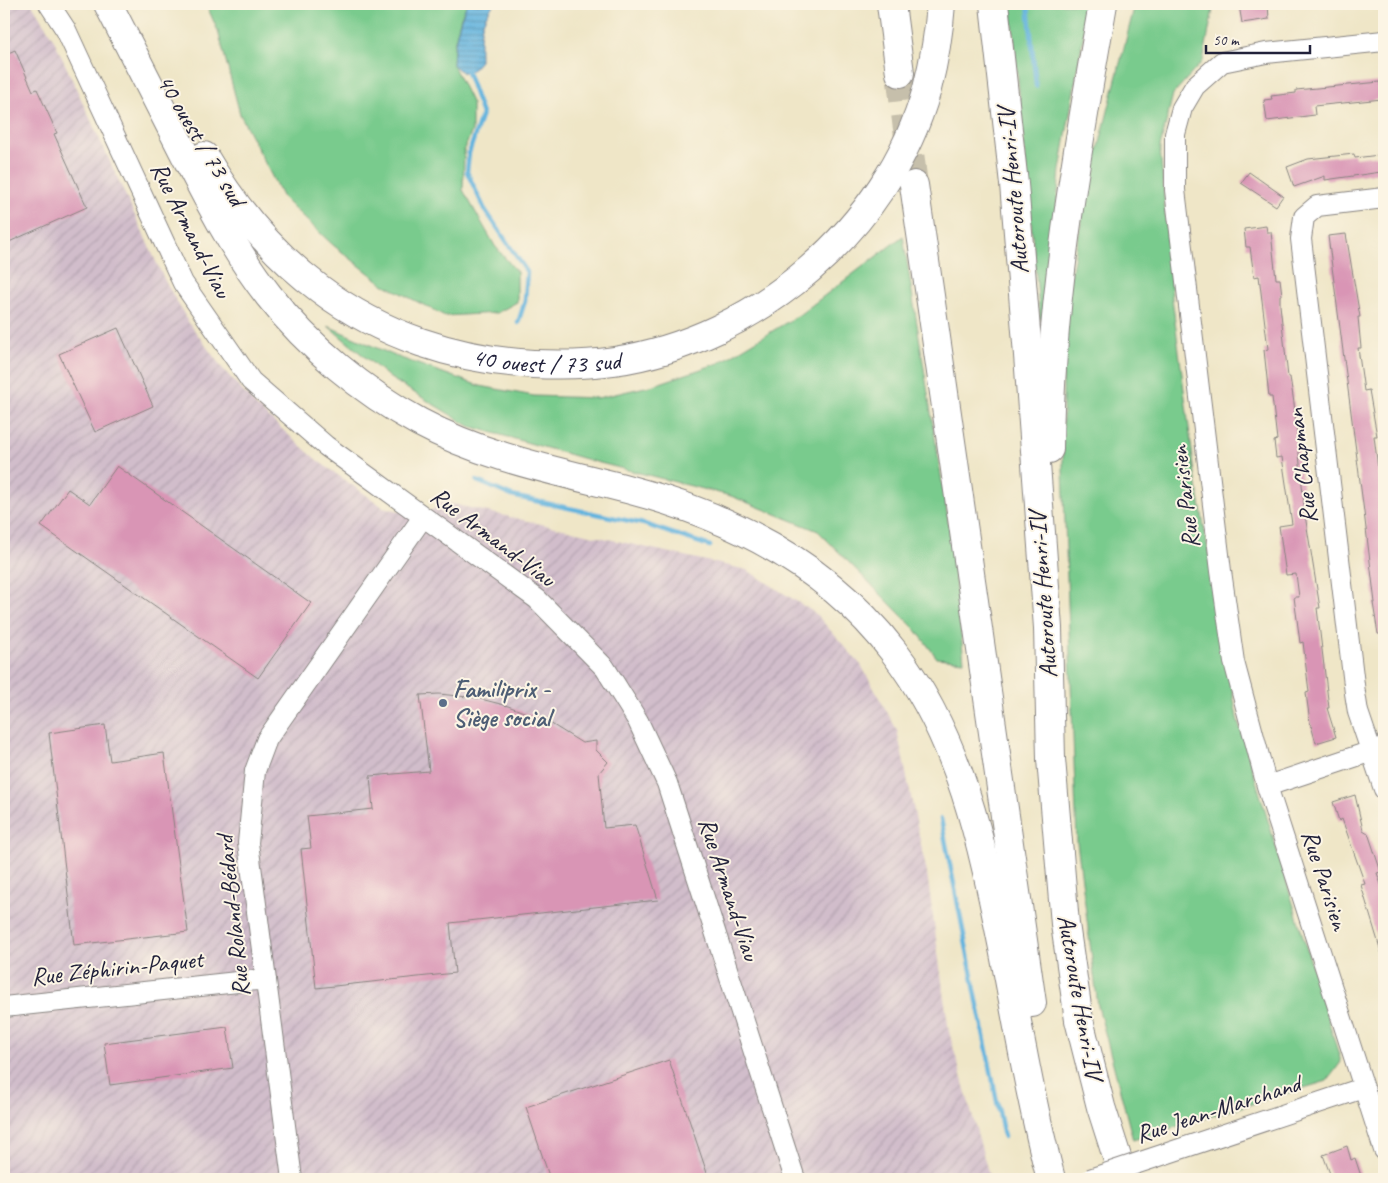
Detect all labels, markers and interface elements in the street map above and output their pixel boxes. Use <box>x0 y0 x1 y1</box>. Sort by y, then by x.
scale bar <box>1206 22 1309 54</box>
text: 50 m <box>1213 31 1240 50</box>
street label: 40 ouest / 73 sud <box>149 68 255 215</box>
street label: Autoroute Henri-IV <box>989 102 1036 275</box>
street label: Rue Armand-Viau <box>143 157 240 305</box>
street label: 40 ouest / 73 sud <box>470 341 627 381</box>
street label: Rue Chapman <box>1279 406 1325 525</box>
street label: Rue Parisien <box>1163 442 1207 550</box>
street label: Rue Armand-Viau <box>424 480 563 595</box>
street label: Autoroute Henri-IV <box>1021 506 1065 679</box>
place label: Familiprix - Siège social <box>453 673 555 734</box>
marker: Familiprix - Siège social <box>437 697 449 709</box>
street label: Rue Armand-Viau <box>691 813 768 966</box>
street label: Rue Parisien <box>1294 826 1357 936</box>
street label: Rue Roland-Bédard <box>208 830 257 998</box>
street label: Autoroute Henri-IV <box>1050 912 1111 1086</box>
street label: Rue Zéphirin-Paquet <box>30 943 207 993</box>
street label: Rue Jean-Marchand <box>1132 1066 1308 1151</box>

